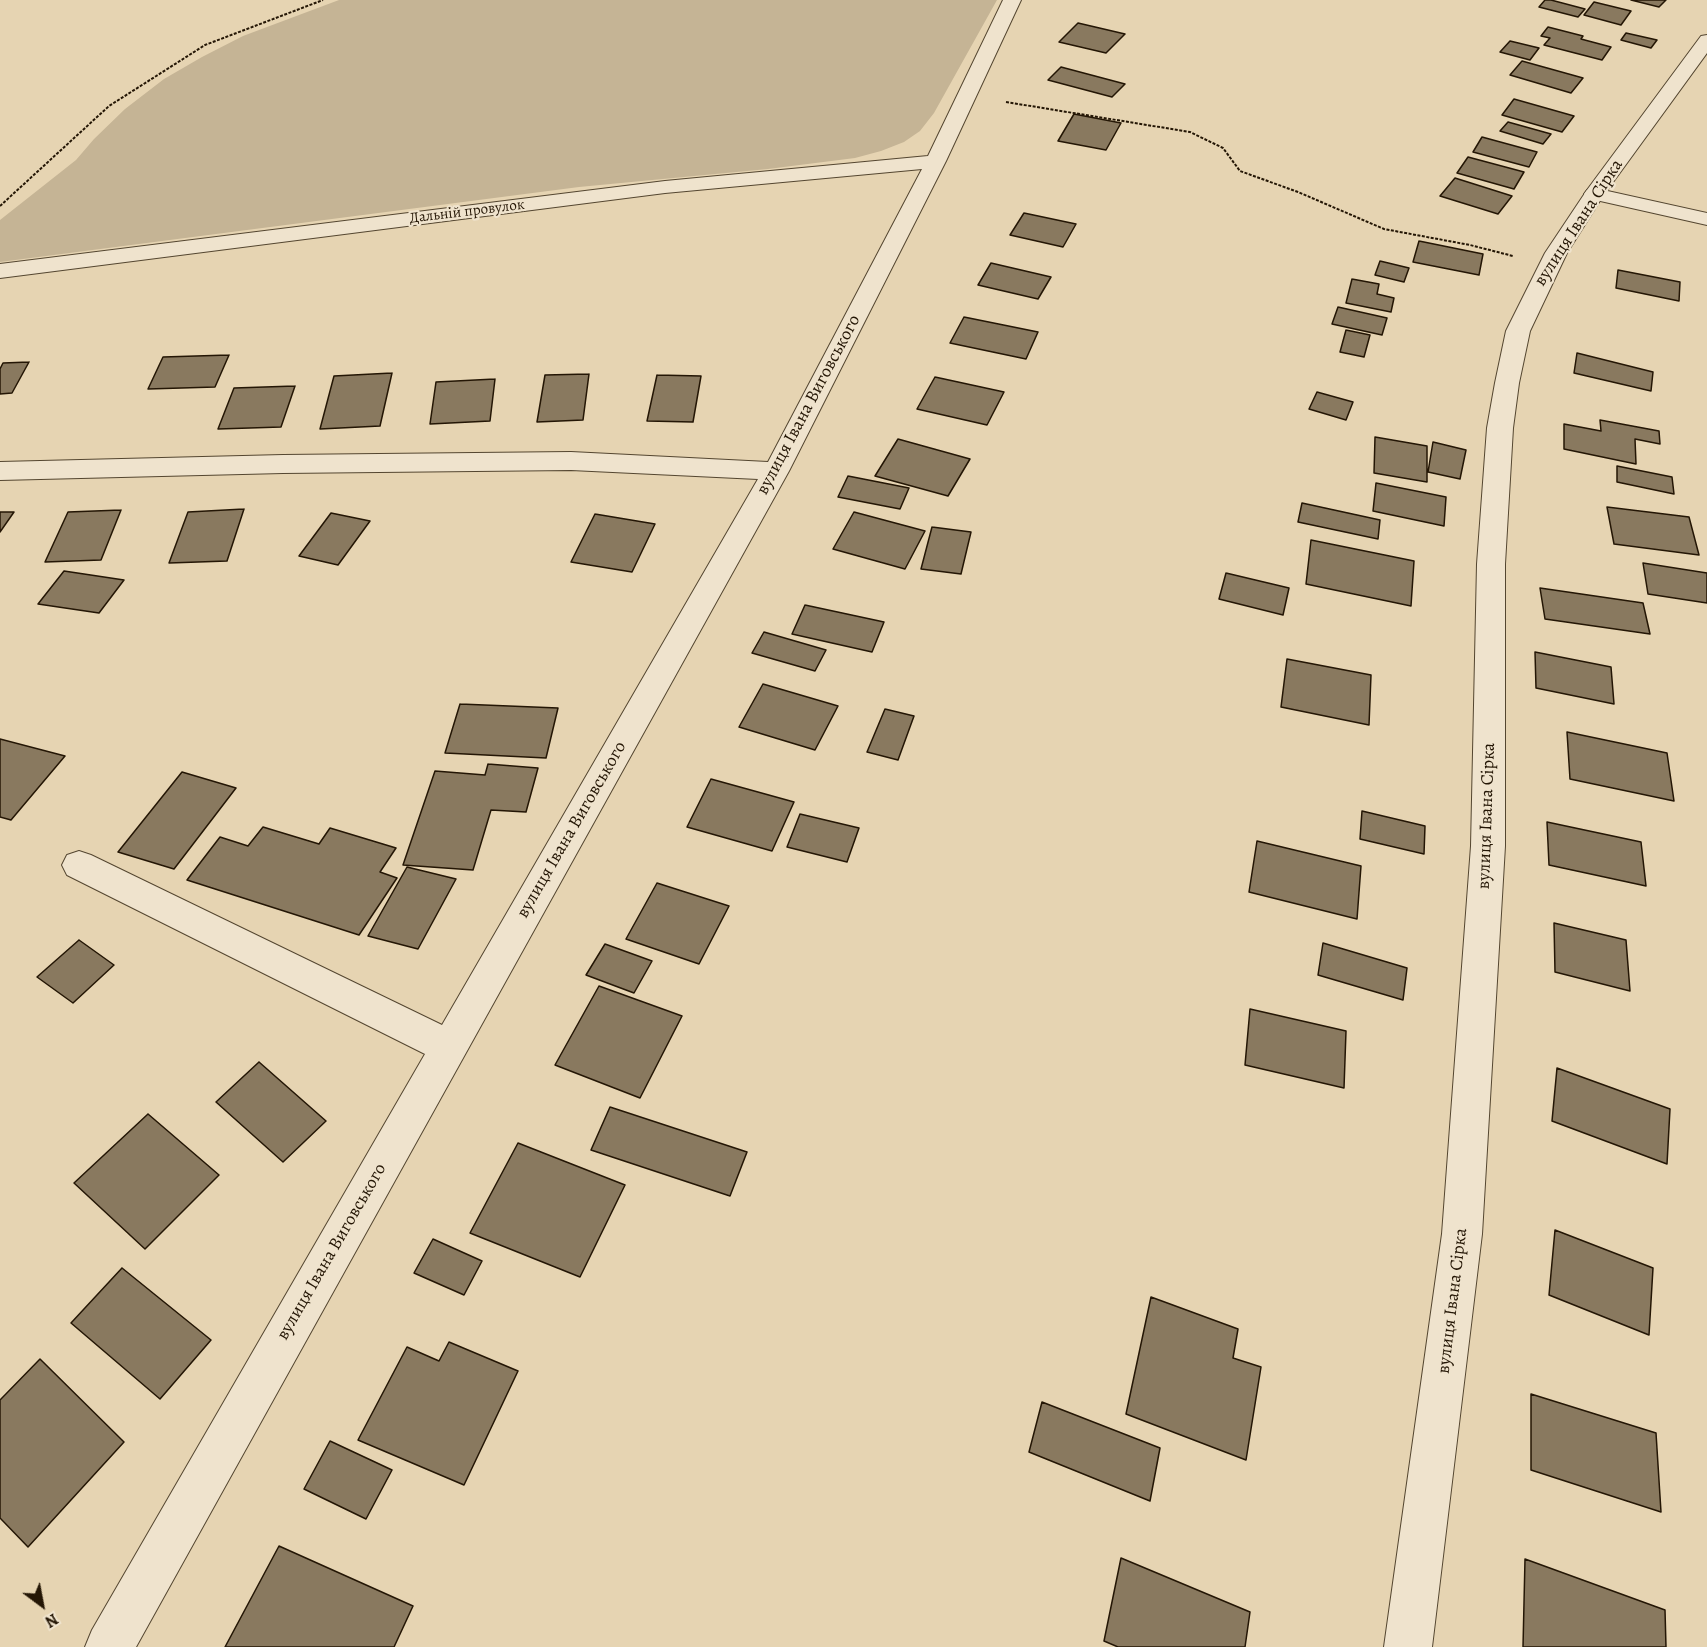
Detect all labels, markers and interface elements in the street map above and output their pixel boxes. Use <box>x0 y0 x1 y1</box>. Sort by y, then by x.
street label: вулиця Івана Сірка <box>1530 156 1628 290</box>
street label: Дальній провулок <box>408 196 526 228</box>
street label: вулиця Івана Виговського <box>752 311 866 499</box>
street label: вулиця Івана Виговського <box>512 738 632 922</box>
street label: вулиця Івана Сірка <box>1474 742 1500 890</box>
street label: вулиця Івана Виговського <box>272 1160 392 1344</box>
street label: вулиця Івана Сірка <box>1433 1227 1473 1375</box>
north arrow <box>12 1575 72 1635</box>
text: N <box>41 1608 62 1633</box>

